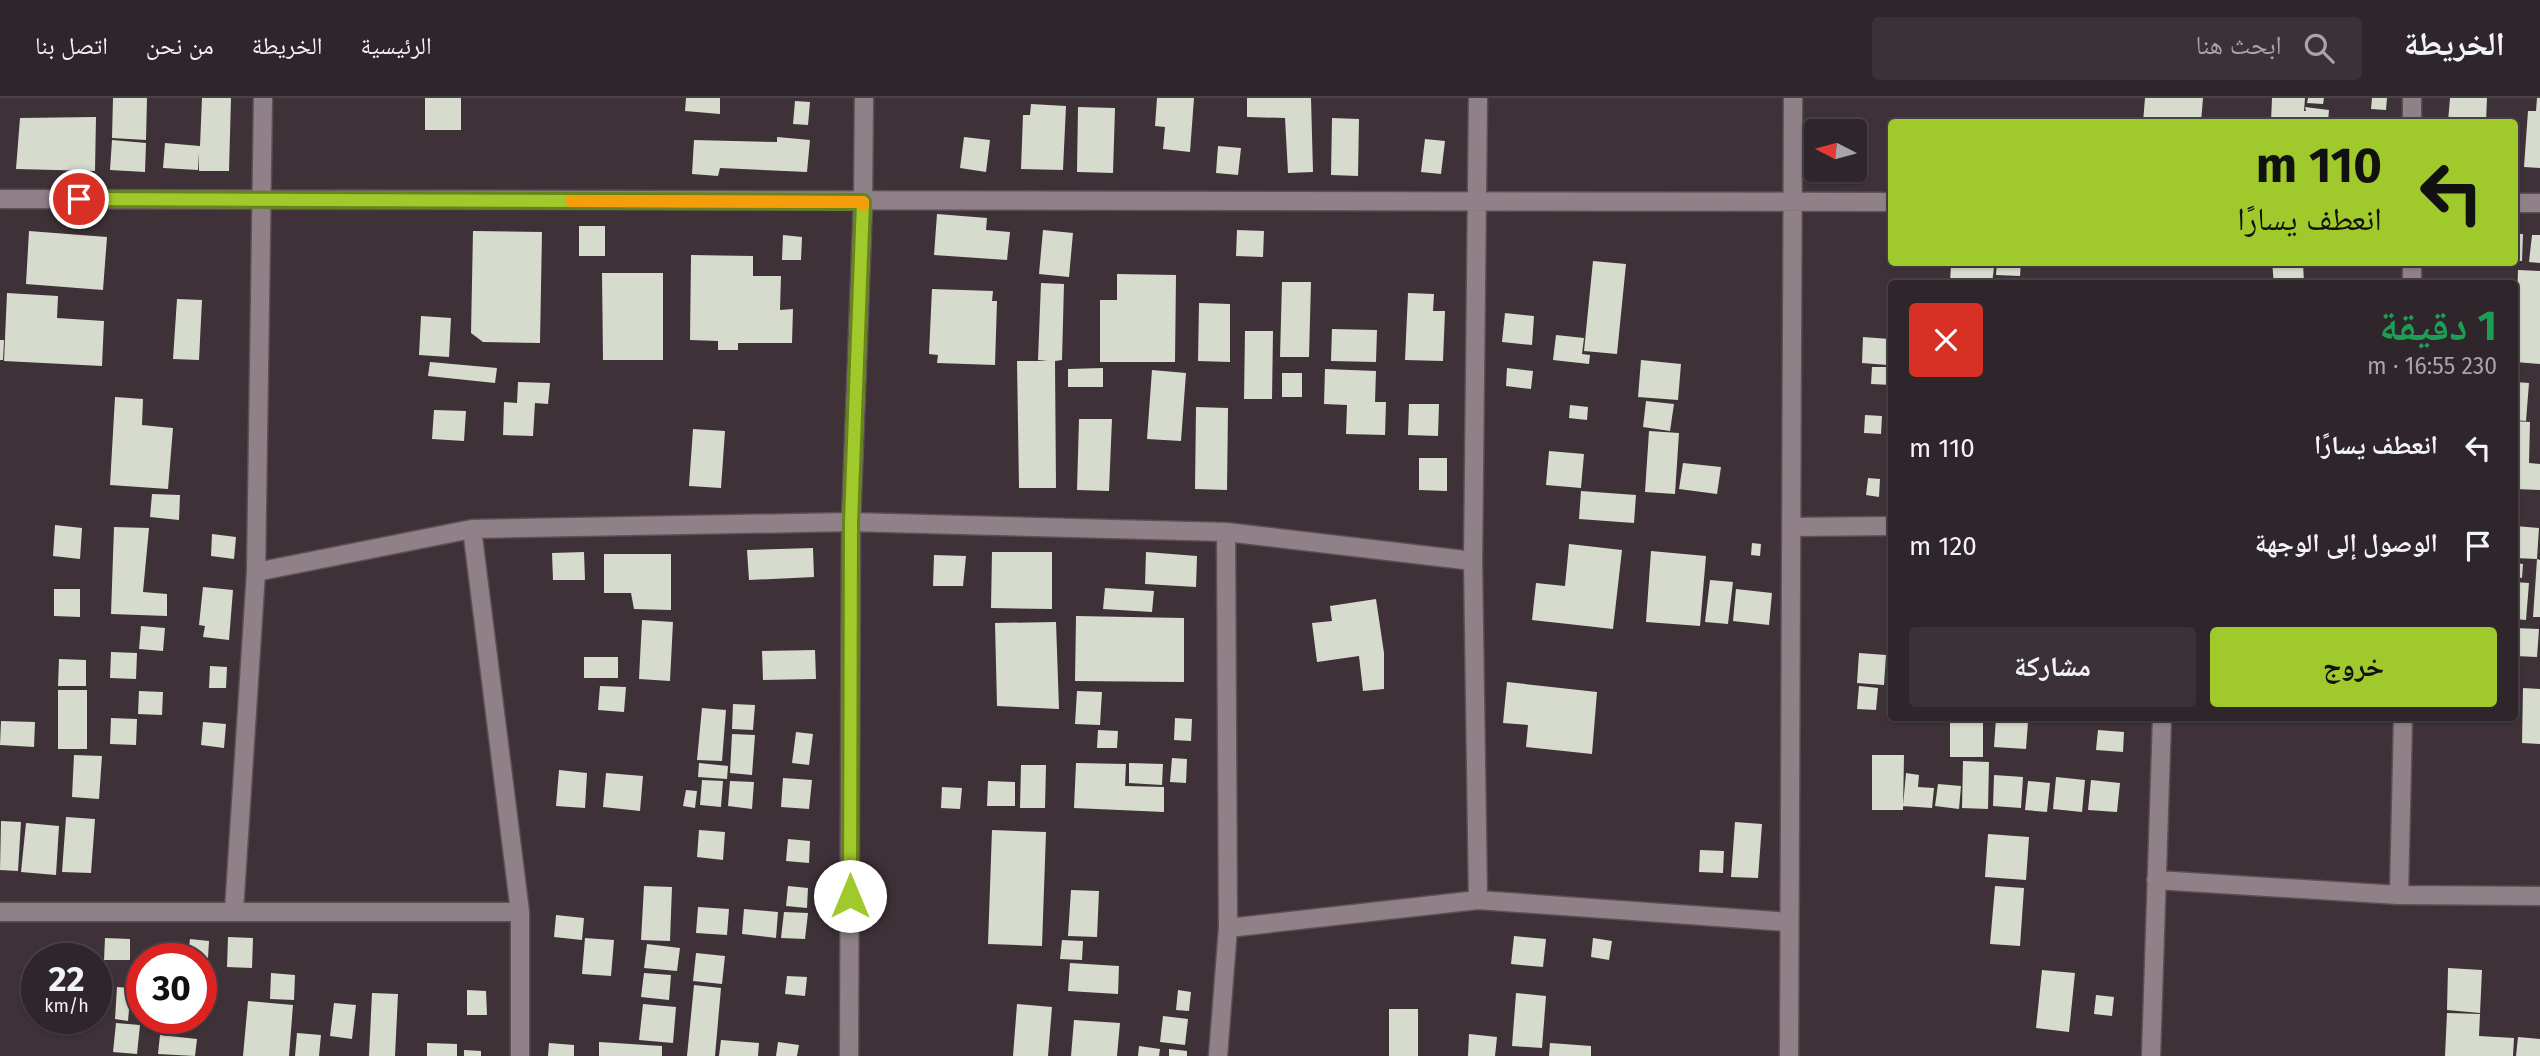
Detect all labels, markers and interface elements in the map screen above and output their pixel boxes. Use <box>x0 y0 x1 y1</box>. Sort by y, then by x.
search box <box>1872 17 2362 80</box>
text: الخريطة <box>2404 24 2505 64</box>
icon: search <box>2300 29 2338 67</box>
text: ابحث هنا <box>2196 30 2282 61</box>
text: اتصل بنا <box>35 32 108 60</box>
text: من نحن <box>146 32 214 60</box>
text: الخريطة <box>252 32 322 60</box>
text: الرئيسية <box>360 32 432 60</box>
north arrow <box>1804 119 1867 182</box>
map controls <box>1804 119 1867 182</box>
text: 110 m <box>2256 136 2382 195</box>
icon: left <box>2406 147 2497 238</box>
pin <box>49 169 109 229</box>
icon: arrive <box>60 180 98 218</box>
text: انعطف يسارًا <box>2237 200 2382 238</box>
text: 1 دقيقة <box>2379 301 2497 351</box>
button: close <box>1909 303 1983 377</box>
text: 230 m · 16:55 <box>2367 352 2497 380</box>
icon: left <box>2459 429 2497 467</box>
text: انعطف يسارًا <box>2314 430 2438 461</box>
text: 110 m <box>1909 433 1975 464</box>
icon: arrive <box>2459 527 2497 565</box>
text: الوصول إلى الوجهة <box>2255 528 2438 559</box>
text: 120 m <box>1909 531 1977 562</box>
button: مشاركة <box>1909 627 2196 707</box>
button: خروج <box>2210 627 2497 707</box>
position arrow <box>813 859 887 933</box>
speed limit sign: 30 <box>126 943 217 1034</box>
text: 22 <box>48 958 85 1000</box>
text: km/h <box>44 995 89 1017</box>

